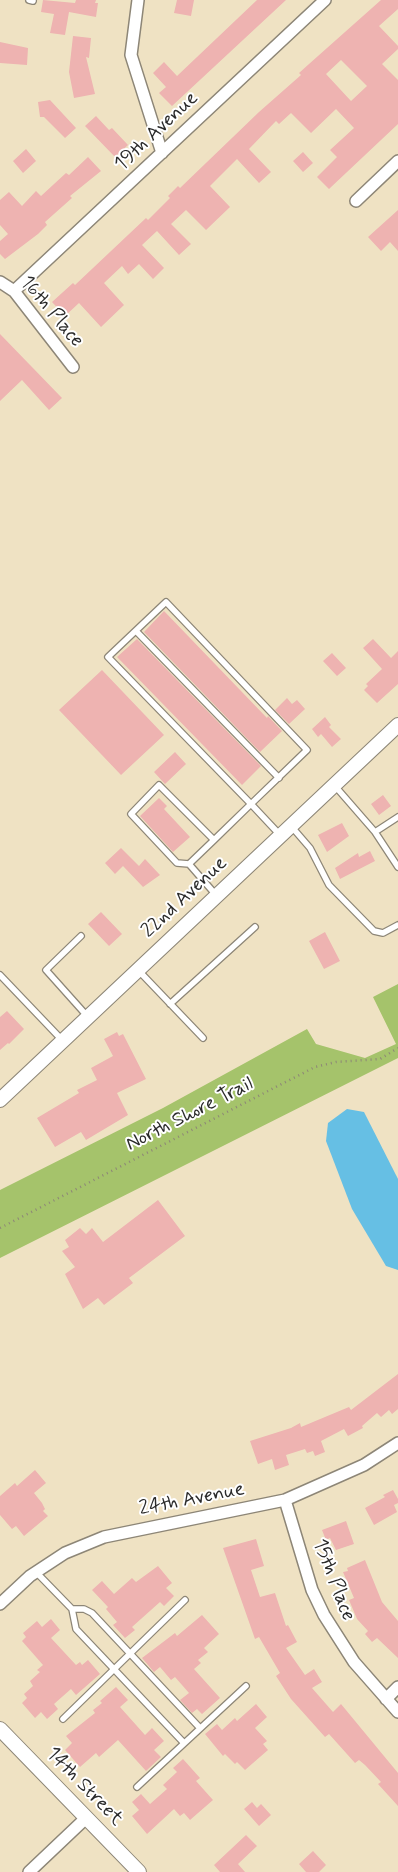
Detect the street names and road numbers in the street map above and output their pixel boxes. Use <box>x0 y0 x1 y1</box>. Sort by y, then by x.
street label: 19th Avenue <box>110 87 204 177</box>
street label: 16th Place <box>14 271 88 353</box>
street label: 22nd Avenue <box>137 852 233 944</box>
street label: North Shore Trail <box>122 1073 258 1157</box>
street label: 24th Avenue <box>137 1478 247 1522</box>
street label: 15th Place <box>306 1536 360 1624</box>
street label: 14th Street <box>40 1742 128 1832</box>

